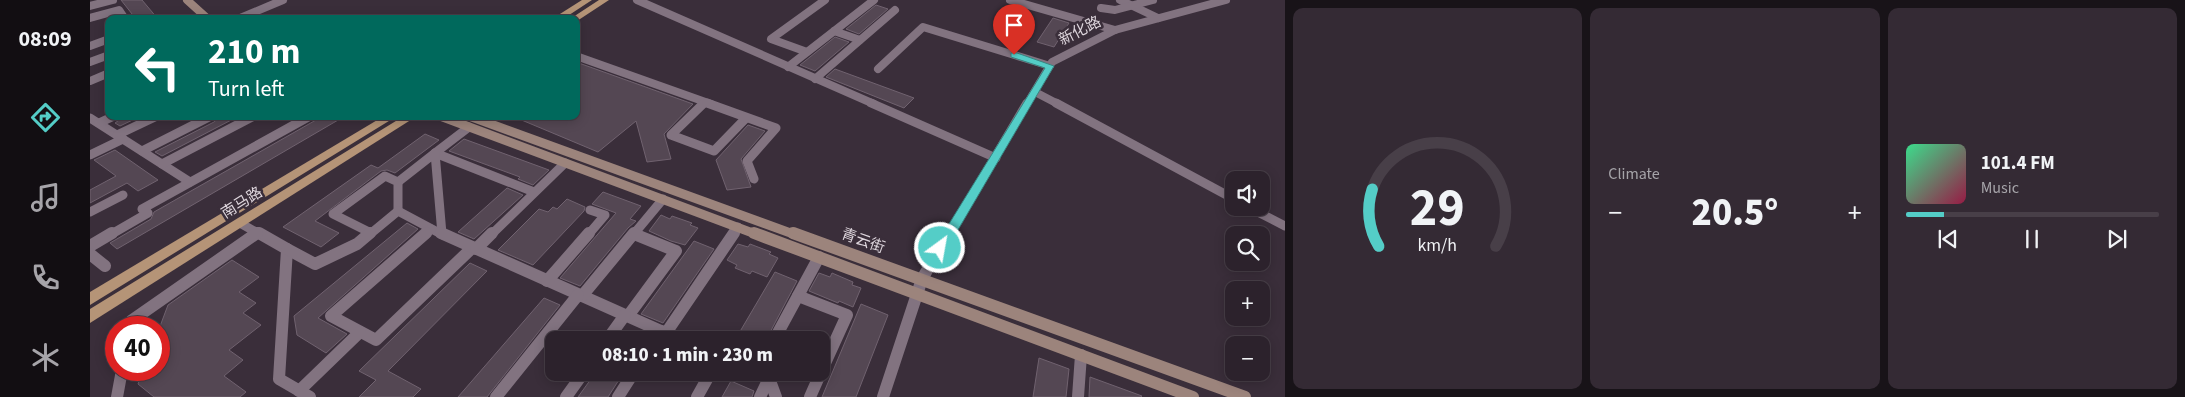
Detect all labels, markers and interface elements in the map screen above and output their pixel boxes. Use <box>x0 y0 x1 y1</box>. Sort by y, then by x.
pin <box>993 4 1035 55</box>
icon: arrive <box>1000 11 1028 39</box>
street label: 新化路 <box>1055 11 1105 51</box>
text: 08:09 <box>18 23 72 55</box>
text: 210 m <box>208 27 300 77</box>
icon: left <box>125 35 190 100</box>
text: Turn left <box>208 73 284 105</box>
icon: directions <box>28 100 63 135</box>
text: 101.4 FM <box>1981 150 2055 177</box>
text: Climate <box>1608 163 1660 185</box>
map controls <box>1225 171 1270 381</box>
button: sound <box>1225 171 1270 216</box>
text: 29 <box>1410 172 1465 246</box>
text: Music <box>1981 177 2019 199</box>
icon: music <box>28 180 63 215</box>
street label: 南马路 <box>217 182 267 224</box>
text: 20.5° <box>1692 186 1778 240</box>
text: − <box>1608 193 1622 233</box>
text: + <box>1848 193 1862 233</box>
position arrow <box>913 221 965 273</box>
street label: 青云街 <box>838 223 888 259</box>
icon: previous <box>1934 225 1962 253</box>
icon: pause <box>2018 225 2046 253</box>
icon: next <box>2103 225 2131 253</box>
button: search <box>1225 226 1270 271</box>
text: km/h <box>1418 233 1457 258</box>
icon: phone <box>28 260 63 295</box>
button: + <box>1225 281 1270 326</box>
speed limit sign: 40 <box>105 316 170 381</box>
button: − <box>1225 336 1270 381</box>
icon: climate <box>28 340 63 375</box>
text: 08:10 · 1 min · 230 m <box>602 342 773 369</box>

